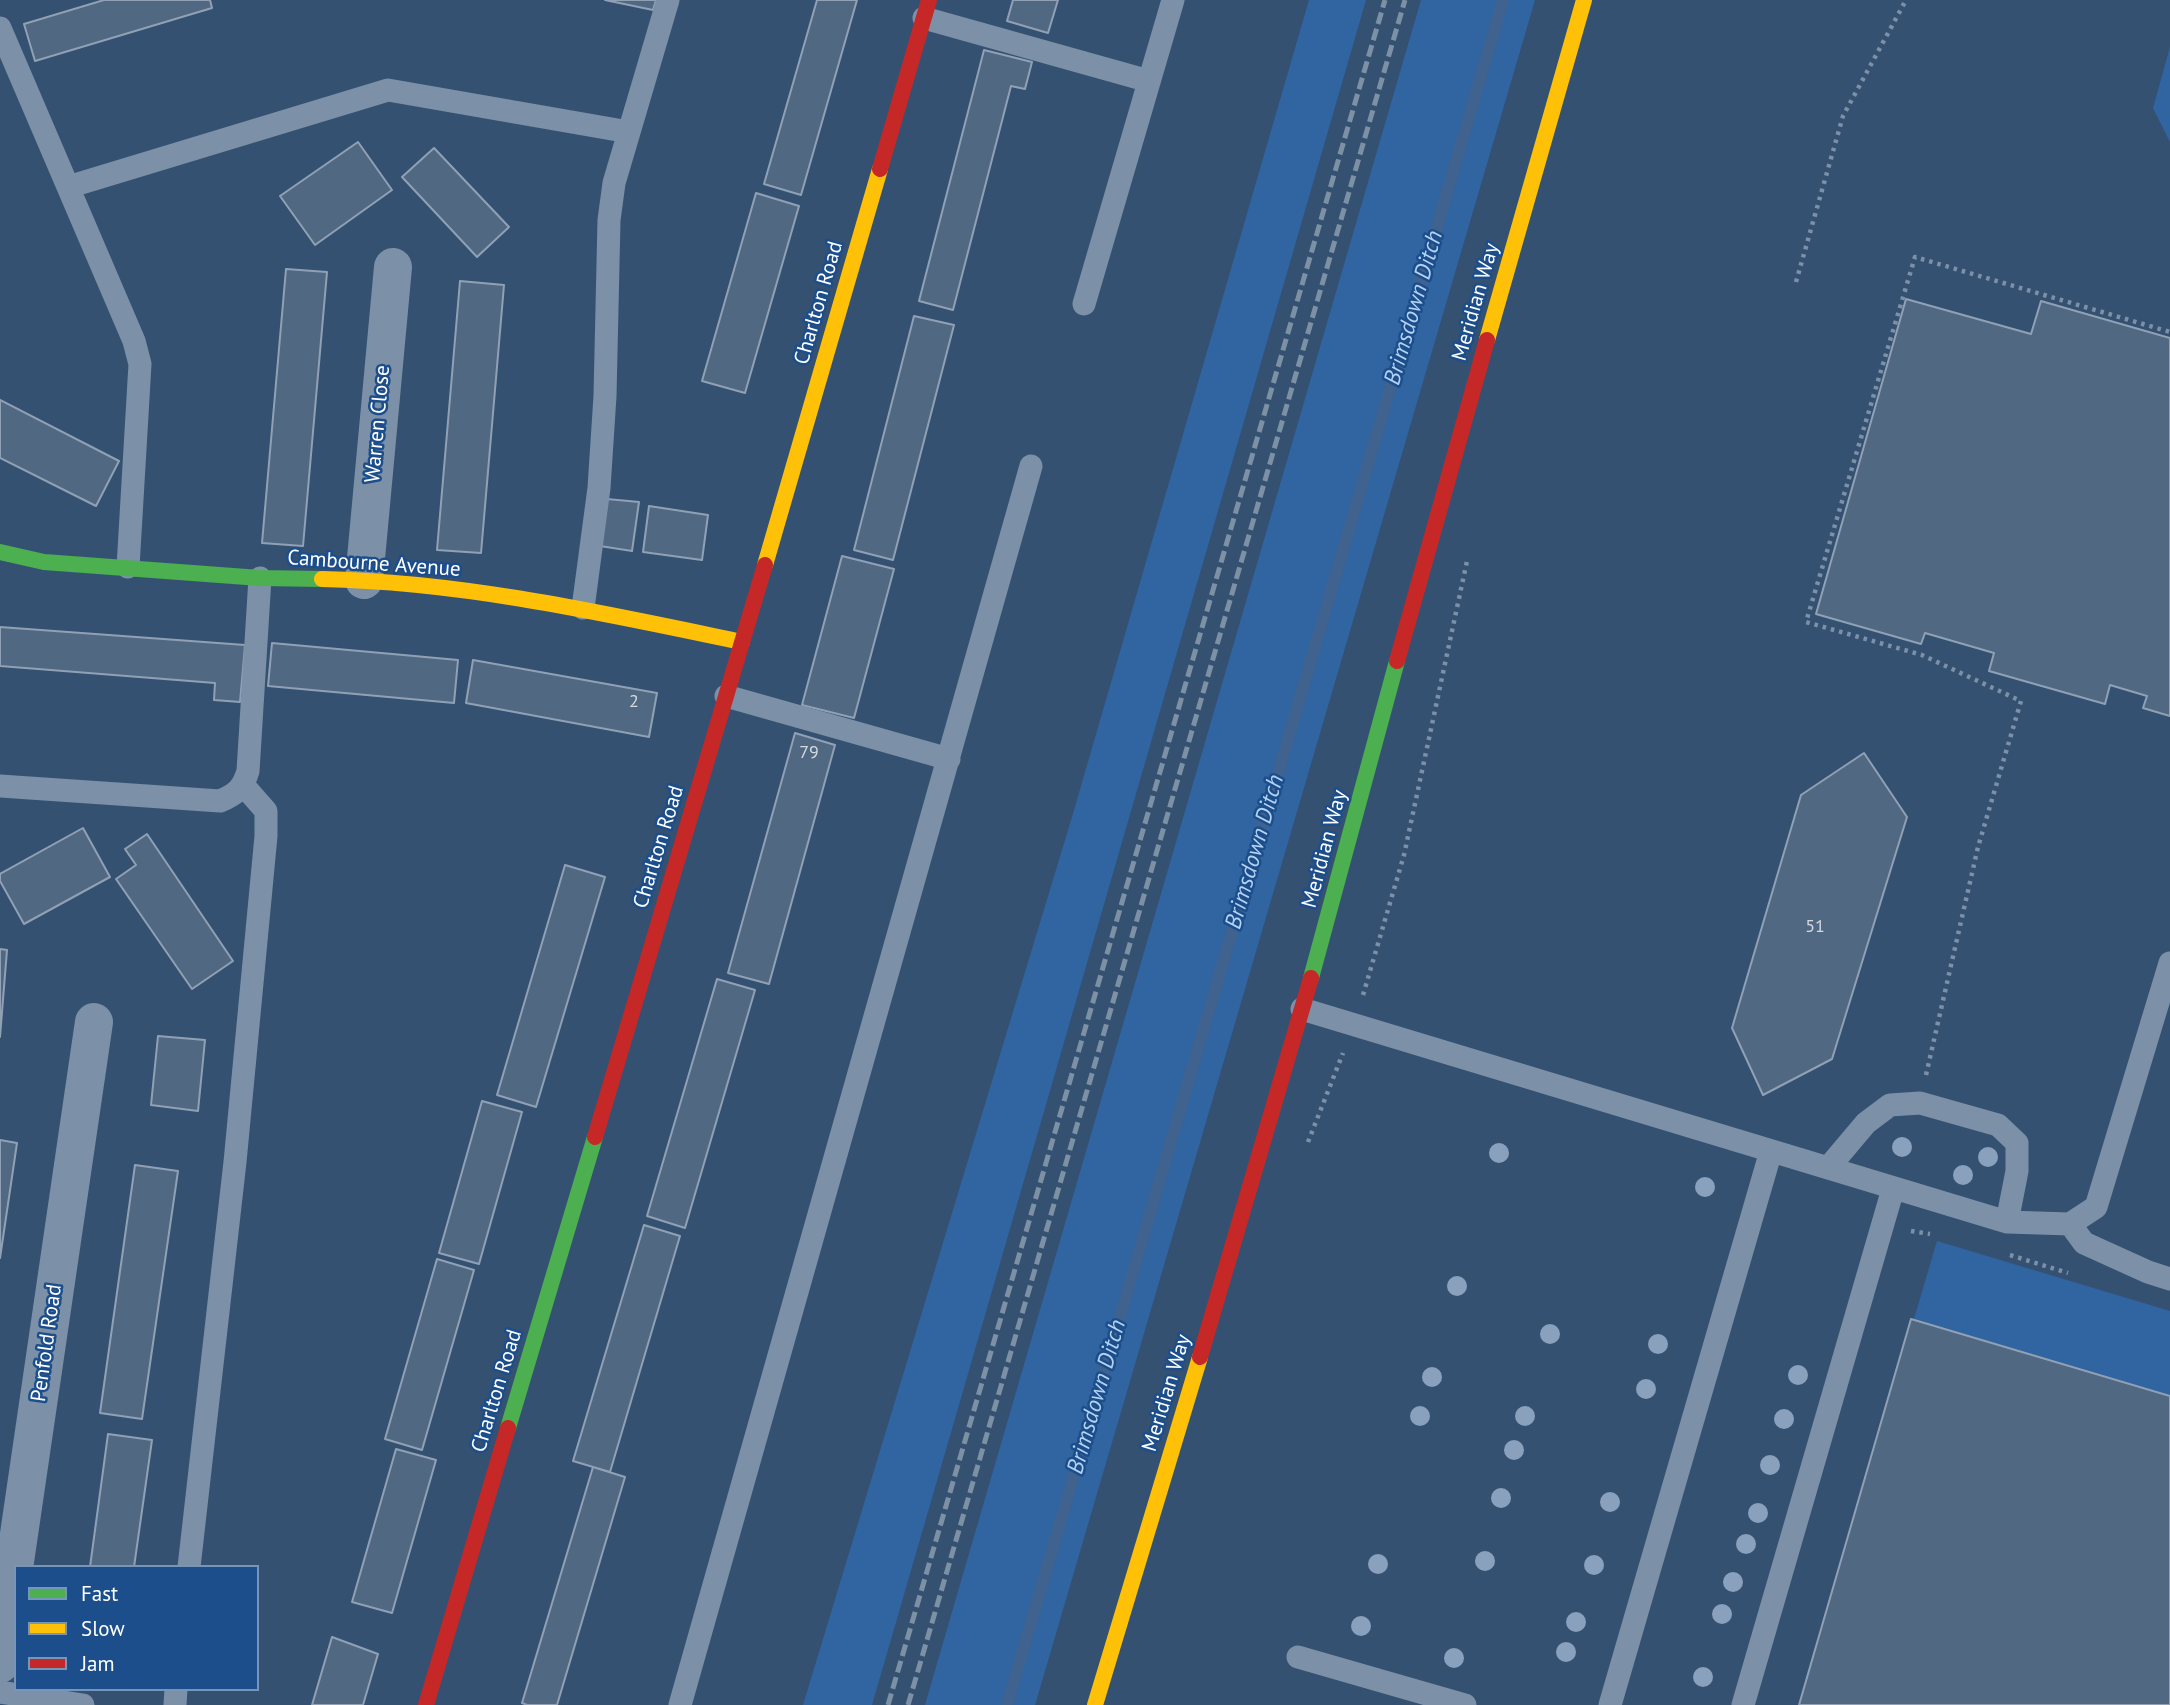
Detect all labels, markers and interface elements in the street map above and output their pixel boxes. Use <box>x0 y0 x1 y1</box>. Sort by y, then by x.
water label: Brimsdown Ditch <box>1379 228 1449 388</box>
street label: Charlton Road <box>789 239 849 367</box>
street label: Meridian Way <box>1447 240 1505 364</box>
street label: Warren Close <box>360 364 396 484</box>
street label: Cambourne Avenue <box>287 545 461 583</box>
house number: 2 <box>629 691 639 713</box>
house number: 79 <box>799 742 819 764</box>
water label: Brimsdown Ditch <box>1220 772 1290 932</box>
street label: Charlton Road <box>628 783 690 911</box>
street label: Meridian Way <box>1297 787 1353 911</box>
house number: 51 <box>1805 916 1825 938</box>
street label: Penfold Road <box>26 1283 68 1403</box>
water label: Brimsdown Ditch <box>1062 1317 1132 1477</box>
street label: Charlton Road <box>466 1327 528 1455</box>
street label: Meridian Way <box>1137 1331 1197 1455</box>
legend <box>14 1565 259 1691</box>
text: Fast <box>81 1580 118 1607</box>
text: Slow <box>81 1615 125 1642</box>
text: Jam <box>81 1650 115 1677</box>

